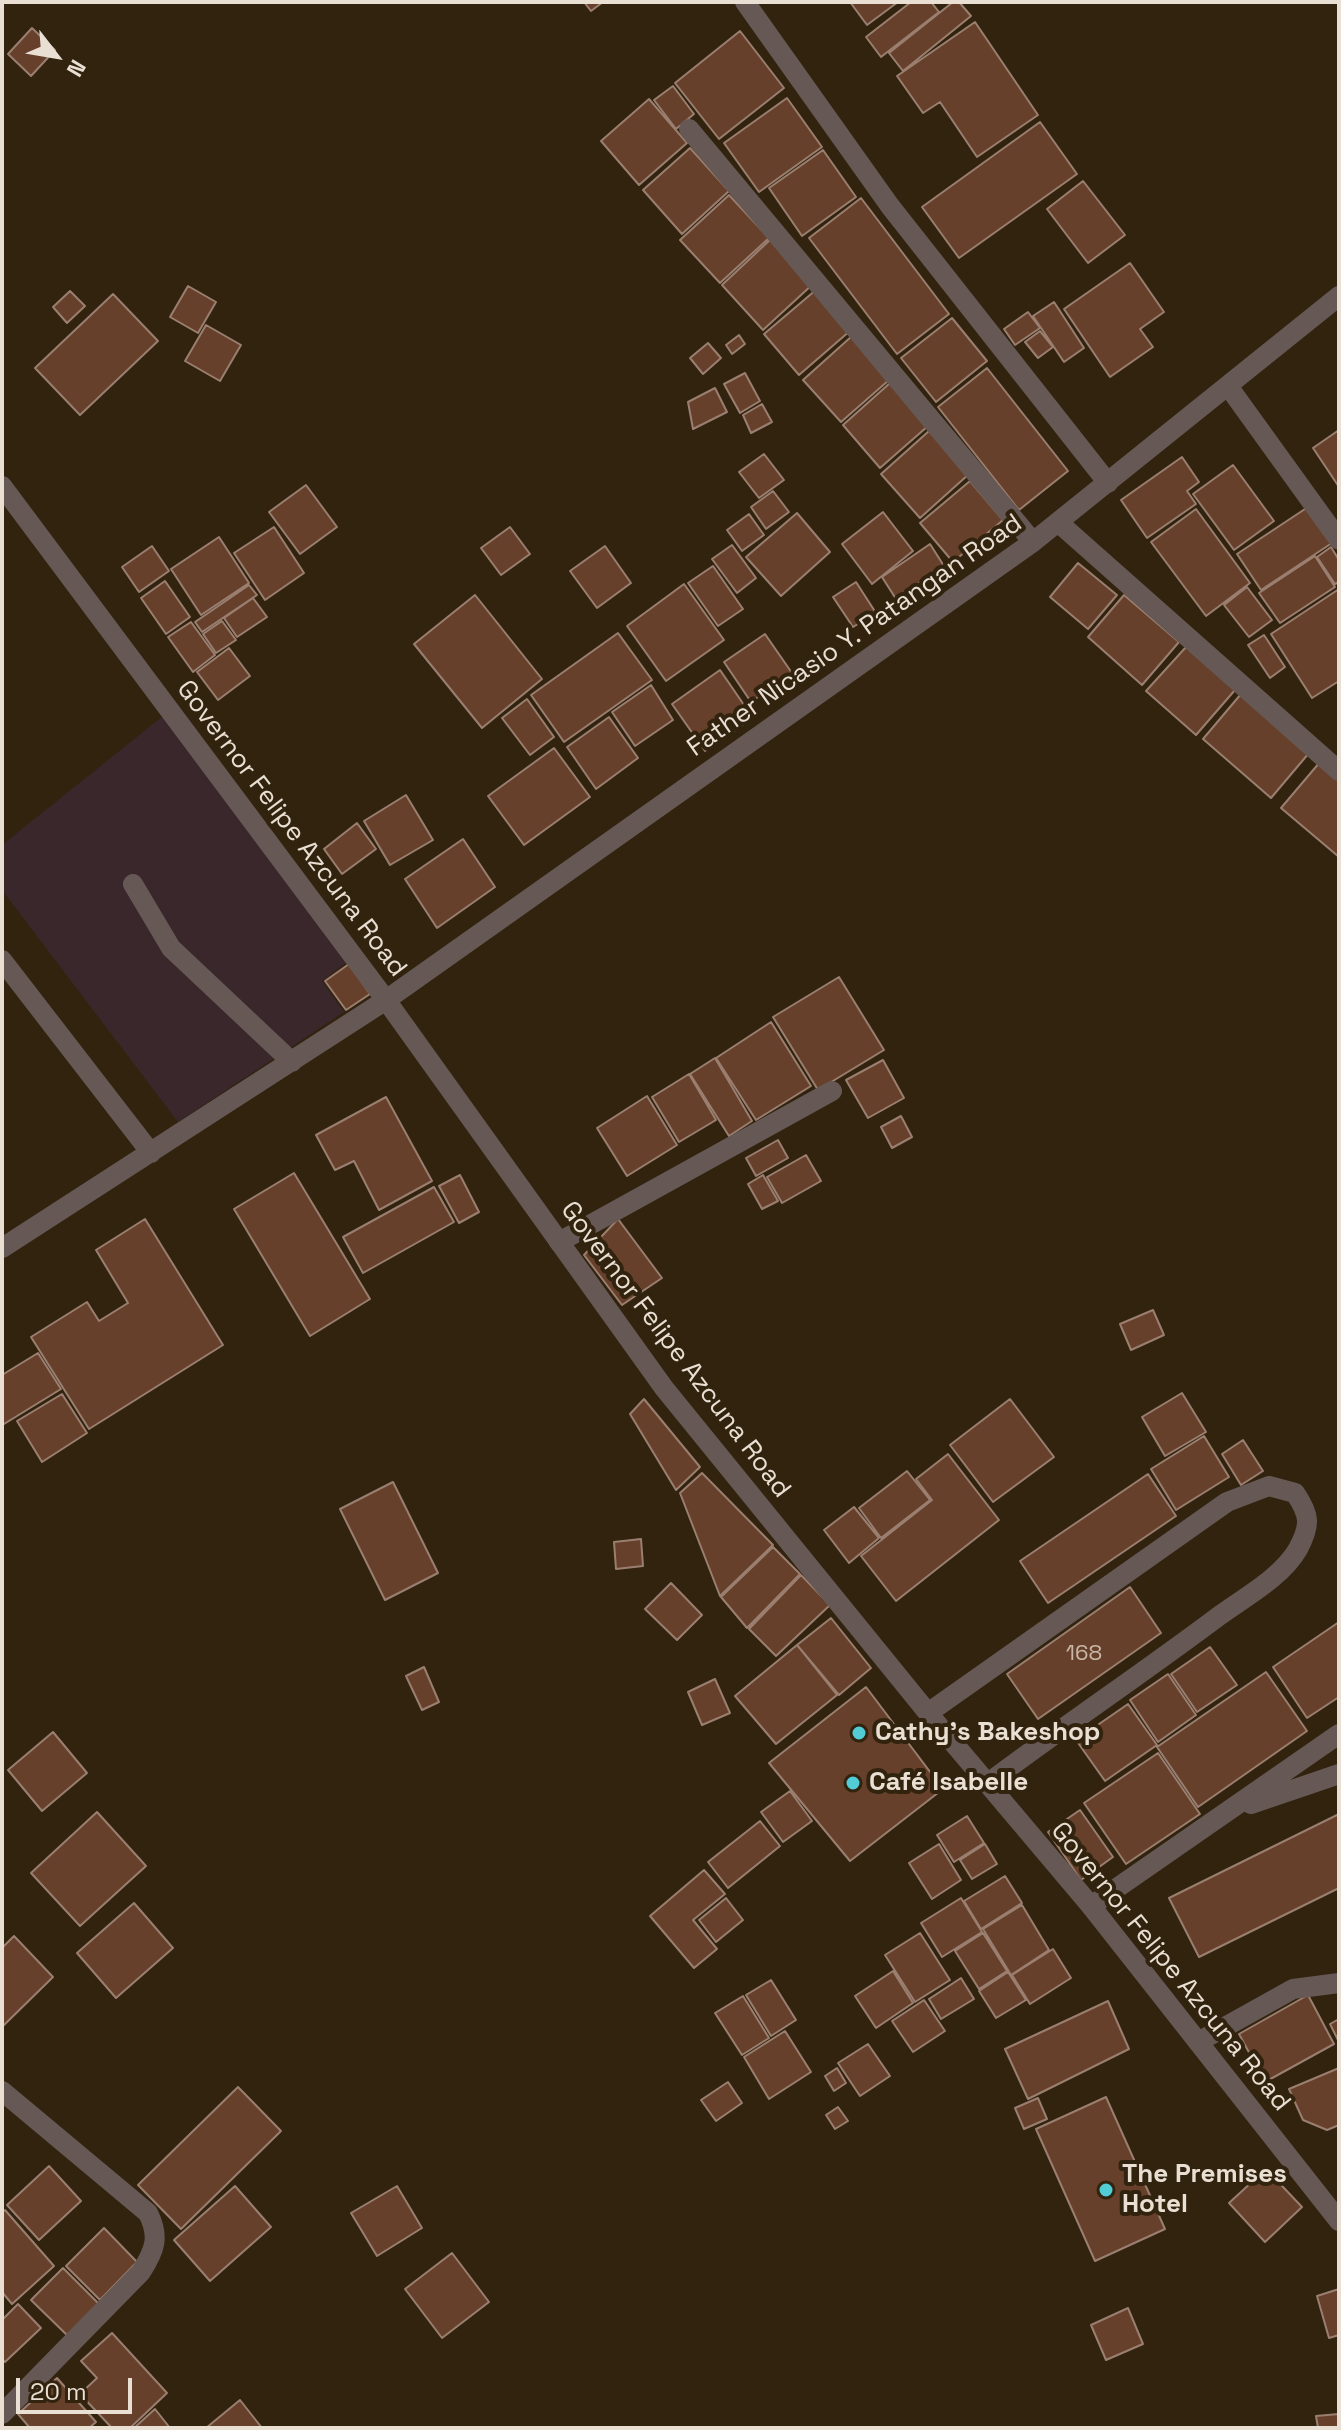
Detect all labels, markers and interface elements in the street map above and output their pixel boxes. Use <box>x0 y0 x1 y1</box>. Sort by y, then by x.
north arrow <box>16 16 96 96</box>
text: N <box>61 55 92 82</box>
street label: Father Nicasio Y. Patangan Road <box>682 508 1028 764</box>
street label: Governor Felipe Azcuna Road <box>169 675 413 983</box>
street label: Governor Felipe Azcuna Road <box>553 1196 797 1504</box>
house number: 168 <box>1066 1641 1102 1667</box>
place label: Cathy's Bakeshop <box>875 1717 1100 1749</box>
marker: Cathy's Bakeshop <box>850 1724 868 1742</box>
place label: Café Isabelle <box>869 1767 1028 1799</box>
marker: Café Isabelle <box>844 1774 862 1792</box>
street label: Governor Felipe Azcuna Road <box>1044 1816 1296 2118</box>
place label: The Premises Hotel <box>1122 2159 1287 2220</box>
marker: The Premises Hotel <box>1097 2181 1115 2199</box>
scale bar <box>20 2362 136 2412</box>
text: 20 m <box>30 2376 87 2407</box>

